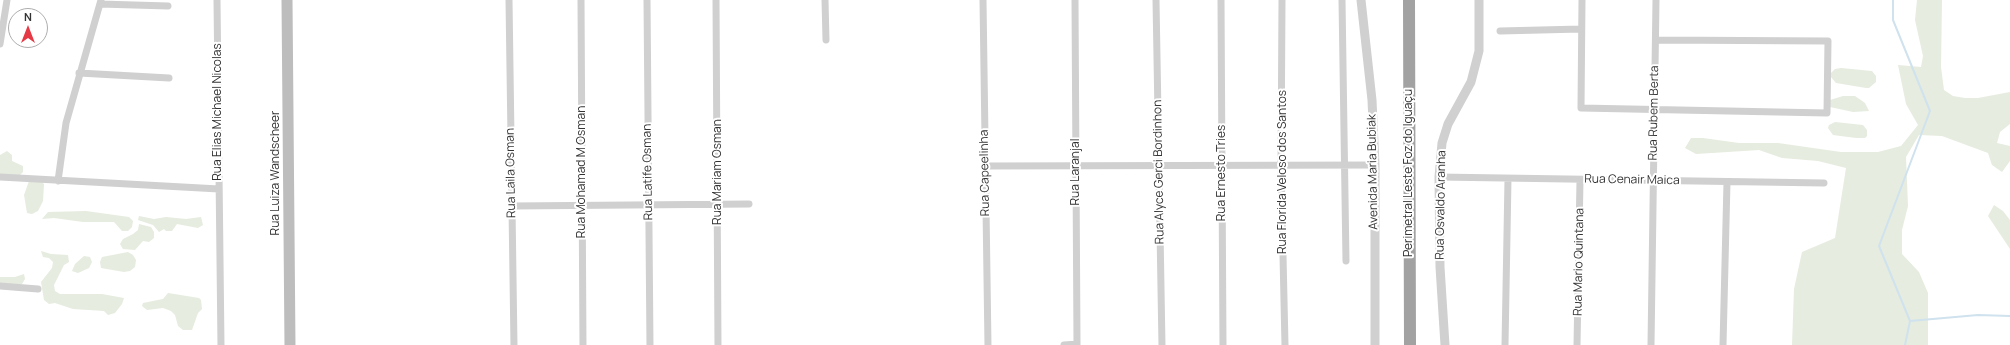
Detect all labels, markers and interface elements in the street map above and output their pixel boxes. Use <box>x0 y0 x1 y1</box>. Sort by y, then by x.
north arrow <box>8 8 48 48</box>
text: N <box>24 9 32 24</box>
street label: Rua Elias Michael Nicolas <box>211 43 225 181</box>
street label: Rua Rubem Berta <box>1646 65 1662 161</box>
street label: Perimetral Leste Foz do Iguaçu <box>1402 89 1416 257</box>
street label: Rua Florida Veloso dos Santos <box>1276 90 1290 254</box>
street label: Rua Alyce Gerci Bordinhon <box>1151 100 1167 244</box>
street label: Rua Mohamad M Osman <box>575 106 589 238</box>
street label: Rua Luiza Wandscheer <box>269 111 283 235</box>
street label: Avenida Maria Bubiak <box>1365 114 1381 230</box>
street label: Rua Mariam Osman <box>711 119 725 225</box>
street label: Rua Latife Osman <box>640 124 656 220</box>
street label: Rua Ernesto Tries <box>1215 125 1229 221</box>
street label: Rua Laila Osman <box>503 128 519 218</box>
street label: Rua Capeelinha <box>977 130 993 216</box>
street label: Rua Laranjal <box>1069 139 1083 205</box>
street label: Rua Osvaldo Aranha <box>1433 150 1449 260</box>
street label: Rua Cenair Maica <box>1584 172 1680 188</box>
street label: Rua Mario Quintana <box>1571 208 1587 316</box>

